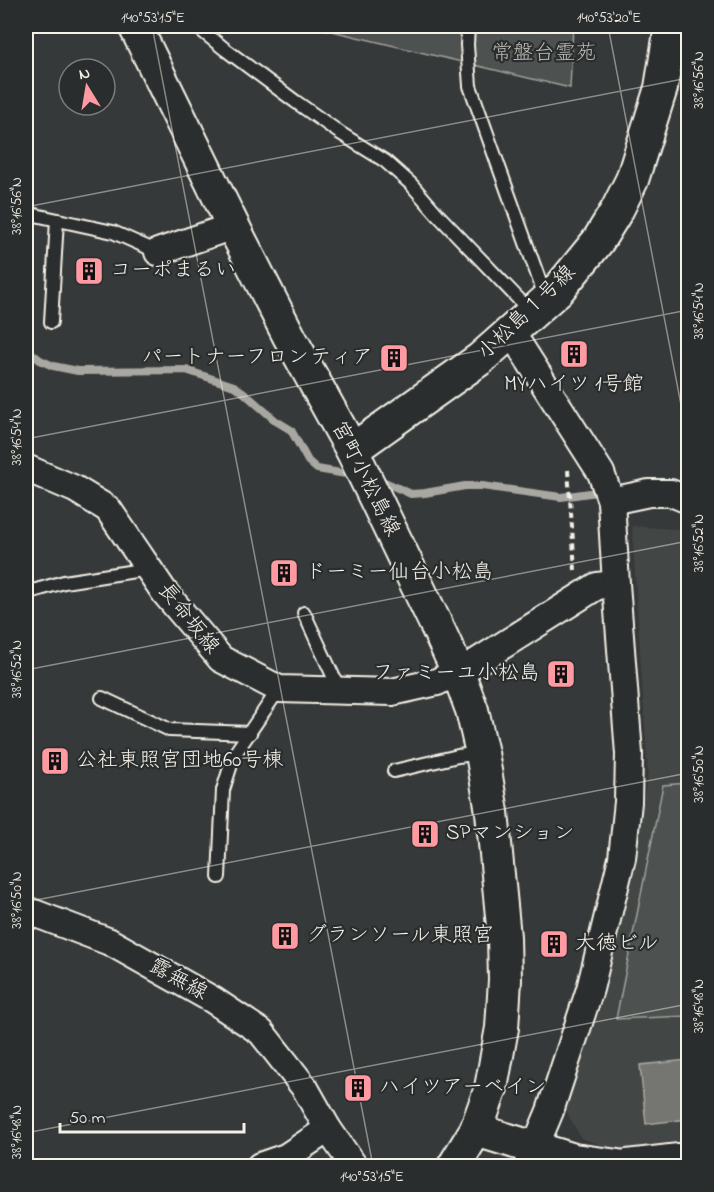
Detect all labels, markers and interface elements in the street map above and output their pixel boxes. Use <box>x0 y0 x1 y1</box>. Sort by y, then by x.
text: 140°53'15"E <box>121 7 185 29</box>
text: 140°53'20"E <box>577 7 641 29</box>
park label: 常盤台霊苑 <box>492 39 597 69</box>
text: 38°16'56"N <box>688 51 710 109</box>
north arrow <box>57 57 117 117</box>
text: N <box>77 61 92 87</box>
text: 38°16'56"N <box>6 177 28 235</box>
building icon: コーポまるい <box>73 255 105 287</box>
place label: コーポまるい <box>110 256 236 286</box>
street label: 小松島１号線 <box>471 258 583 368</box>
text: 38°16'54"N <box>688 282 710 340</box>
building icon: MYハイツ 1号館 <box>558 338 590 370</box>
building icon: パートナーフロンティア <box>378 342 410 374</box>
place label: パートナーフロンティア <box>142 343 373 373</box>
place label: MYハイツ 1号館 <box>504 370 644 400</box>
text: 38°16'54"N <box>6 408 28 466</box>
street label: 宮町小松島線 <box>323 416 407 542</box>
text: 38°16'52"N <box>688 514 710 572</box>
building icon: ドーミー仙台小松島 <box>268 557 300 589</box>
place label: ドーミー仙台小松島 <box>305 558 494 588</box>
street label: 長命坂線 <box>150 577 226 661</box>
text: 38°16'52"N <box>6 640 28 698</box>
building icon: ファミーユ小松島 <box>545 658 577 690</box>
place label: ファミーユ小松島 <box>372 659 540 689</box>
building icon: 公社東照宮団地60号棟 <box>39 745 71 777</box>
text: 38°16'50"N <box>688 745 710 803</box>
place label: 公社東照宮団地60号棟 <box>76 746 283 776</box>
building icon: SPマンション <box>409 818 441 850</box>
place label: SPマンション <box>446 819 575 849</box>
text: 38°16'50"N <box>6 871 28 929</box>
building icon: グランソール東照宮 <box>269 920 301 952</box>
place label: グランソール東照宮 <box>306 921 494 951</box>
building icon: 大徳ビル <box>538 928 570 960</box>
place label: 大徳ビル <box>575 929 659 959</box>
street label: 露無線 <box>143 952 213 1008</box>
text: 38°16'48"N <box>688 979 710 1033</box>
building icon: ハイツアーベイン <box>342 1072 374 1104</box>
place label: ハイツアーベイン <box>379 1073 546 1103</box>
scale bar <box>60 1096 244 1134</box>
text: 38°16'48"N <box>6 1105 28 1159</box>
text: 50 m <box>69 1106 106 1132</box>
text: 140°53'15"E <box>340 1166 404 1188</box>

